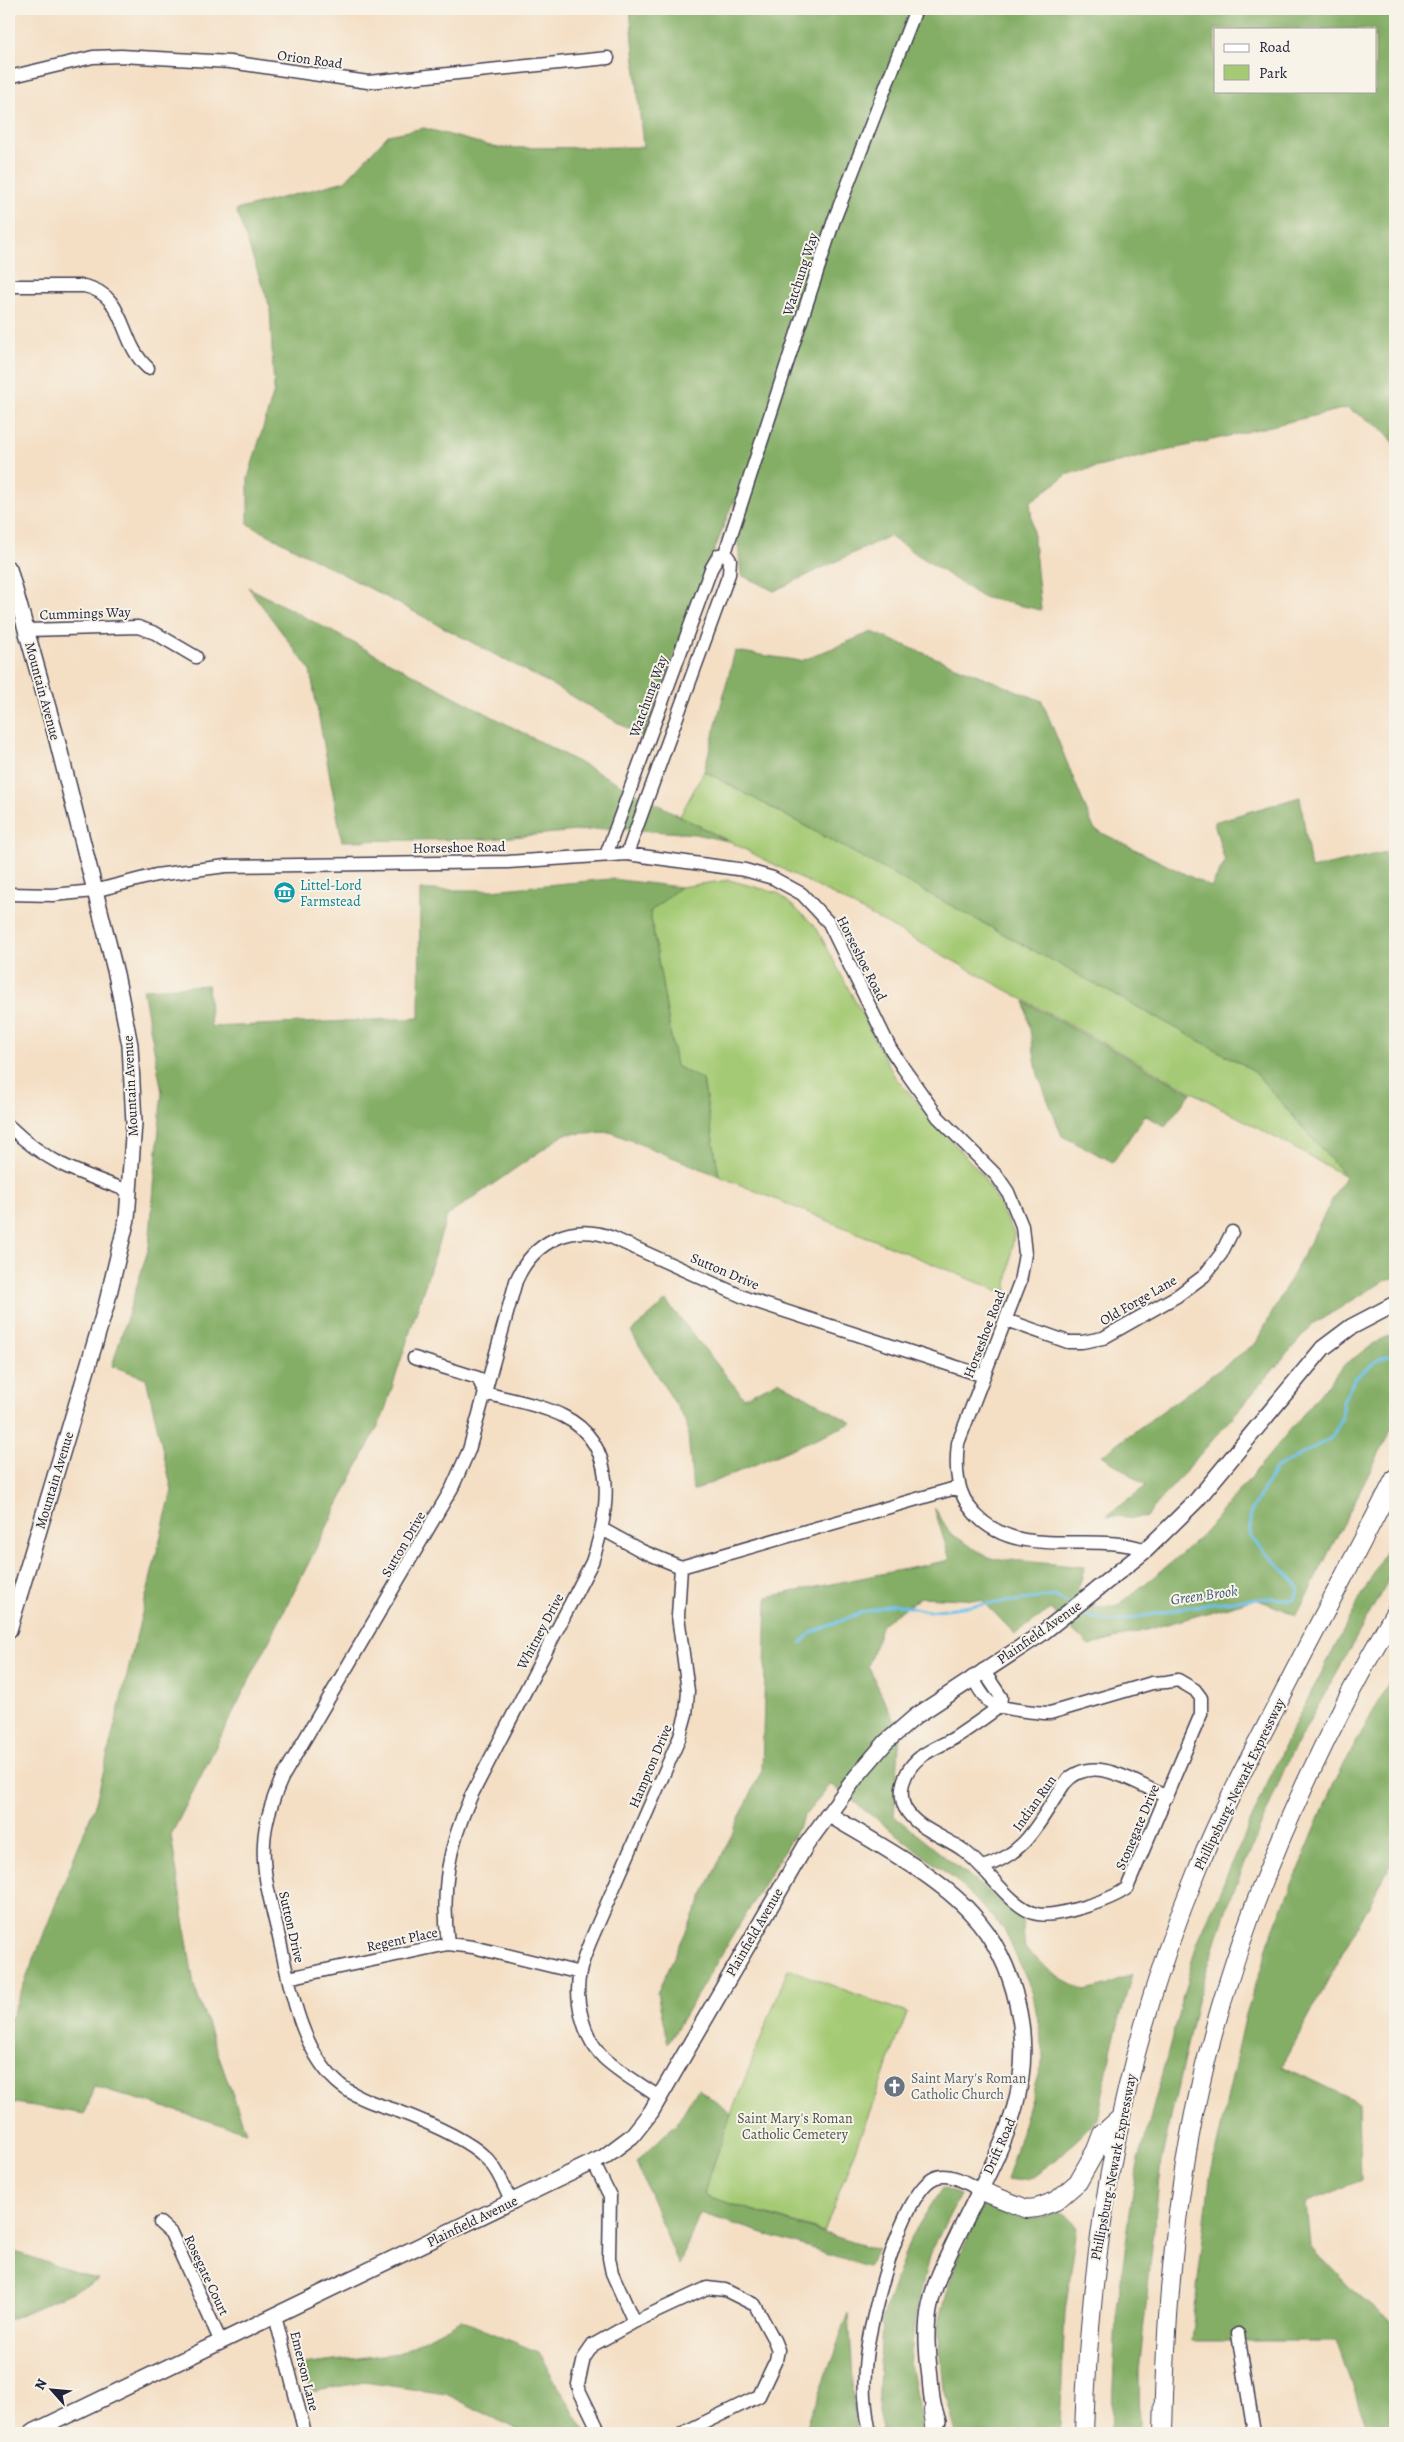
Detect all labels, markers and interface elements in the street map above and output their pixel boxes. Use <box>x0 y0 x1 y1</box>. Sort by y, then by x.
legend <box>1214 28 1376 92</box>
text: Road <box>1259 37 1291 57</box>
street label: Orion Road <box>276 46 344 74</box>
text: Park <box>1259 63 1288 83</box>
street label: Watchung Way <box>778 230 823 319</box>
street label: Cummings Way <box>39 602 132 625</box>
street label: Mountain Avenue <box>20 640 65 742</box>
street label: Watchung Way <box>625 652 672 741</box>
street label: Horseshoe Road <box>412 837 506 858</box>
place label: Littel-Lord Farmstead <box>300 876 362 911</box>
museum icon: Littel-Lord Farmstead <box>272 881 296 905</box>
street label: Horseshoe Road <box>832 913 891 1004</box>
street label: Mountain Avenue <box>118 1035 143 1137</box>
street label: Sutton Drive <box>687 1248 762 1294</box>
street label: Old Forge Lane <box>1096 1271 1180 1330</box>
street label: Horseshoe Road <box>959 1287 1010 1381</box>
street label: Mountain Avenue <box>31 1429 78 1531</box>
street label: Sutton Drive <box>377 1508 430 1581</box>
water label: Green Brook <box>1169 1580 1239 1610</box>
street label: Whitney Drive <box>512 1590 568 1673</box>
street label: Plainfield Avenue <box>993 1596 1085 1669</box>
street label: Phillipsburg-Newark Expressway <box>1189 1694 1290 1874</box>
street label: Hampton Drive <box>624 1721 677 1811</box>
street label: Indian Run <box>1008 1771 1061 1835</box>
street label: Stonegate Drive <box>1111 1781 1164 1873</box>
street label: Plainfield Avenue <box>721 1885 787 1980</box>
street label: Sutton Drive <box>274 1889 309 1965</box>
street label: Regent Place <box>365 1923 439 1956</box>
place label: Saint Mary's Roman Catholic Church <box>911 2069 1027 2104</box>
street label: Phillipsburg-Newark Expressway <box>1086 2072 1141 2262</box>
church icon: Saint Mary's Roman Catholic Church <box>883 2074 907 2098</box>
park label: Saint Mary's Roman Catholic Cemetery <box>737 2109 853 2144</box>
street label: Drift Road <box>979 2114 1021 2178</box>
street label: Plainfield Avenue <box>423 2191 521 2252</box>
street label: Rosegate Court <box>180 2232 234 2319</box>
street label: Emerson Lane <box>285 2329 324 2413</box>
north arrow <box>28 2364 78 2414</box>
text: N <box>30 2375 52 2393</box>

